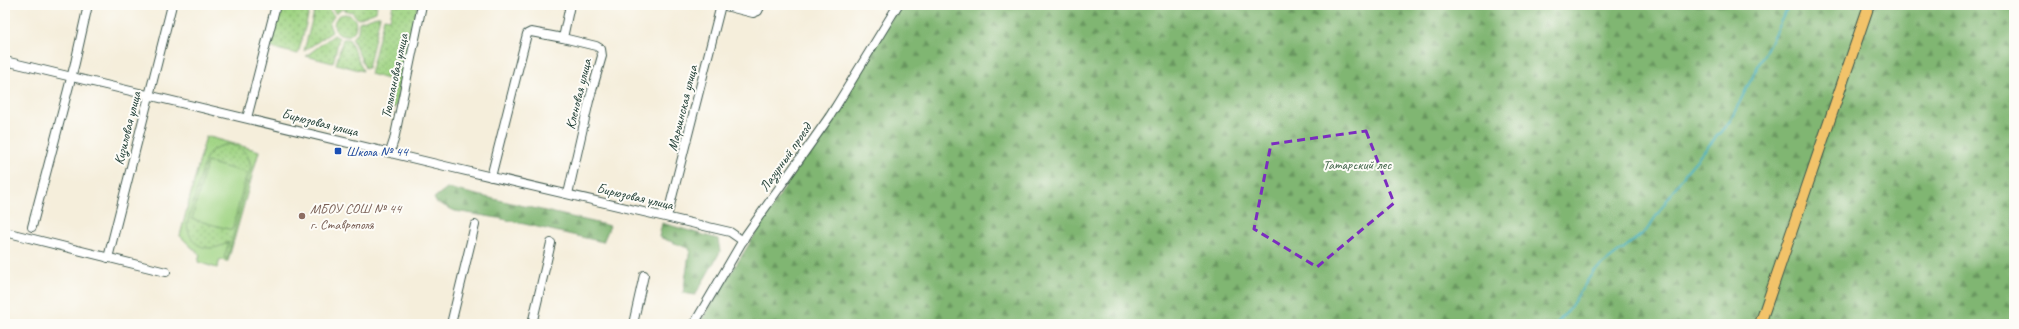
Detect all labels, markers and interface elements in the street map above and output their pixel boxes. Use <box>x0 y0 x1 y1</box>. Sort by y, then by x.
street label: Тюльпановая улица <box>377 31 412 120</box>
street label: Кленовая улица <box>562 56 596 131</box>
street label: Марьинская улица <box>664 63 702 153</box>
street label: Кизиловая улица <box>110 88 145 166</box>
street label: Бирюзовая улица <box>280 105 361 140</box>
street label: Лазурный проезд <box>756 118 816 195</box>
place label: Школа № 44 <box>346 143 410 160</box>
marker: Школа № 44 <box>333 146 343 156</box>
park label: Татарский лес <box>1323 156 1392 173</box>
street label: Бирюзовая улица <box>595 179 676 214</box>
place label: МБОУ СОШ № 44 г. Ставрополя <box>310 200 403 233</box>
marker: МБОУ СОШ № 44 г. Ставрополя <box>297 211 307 221</box>

